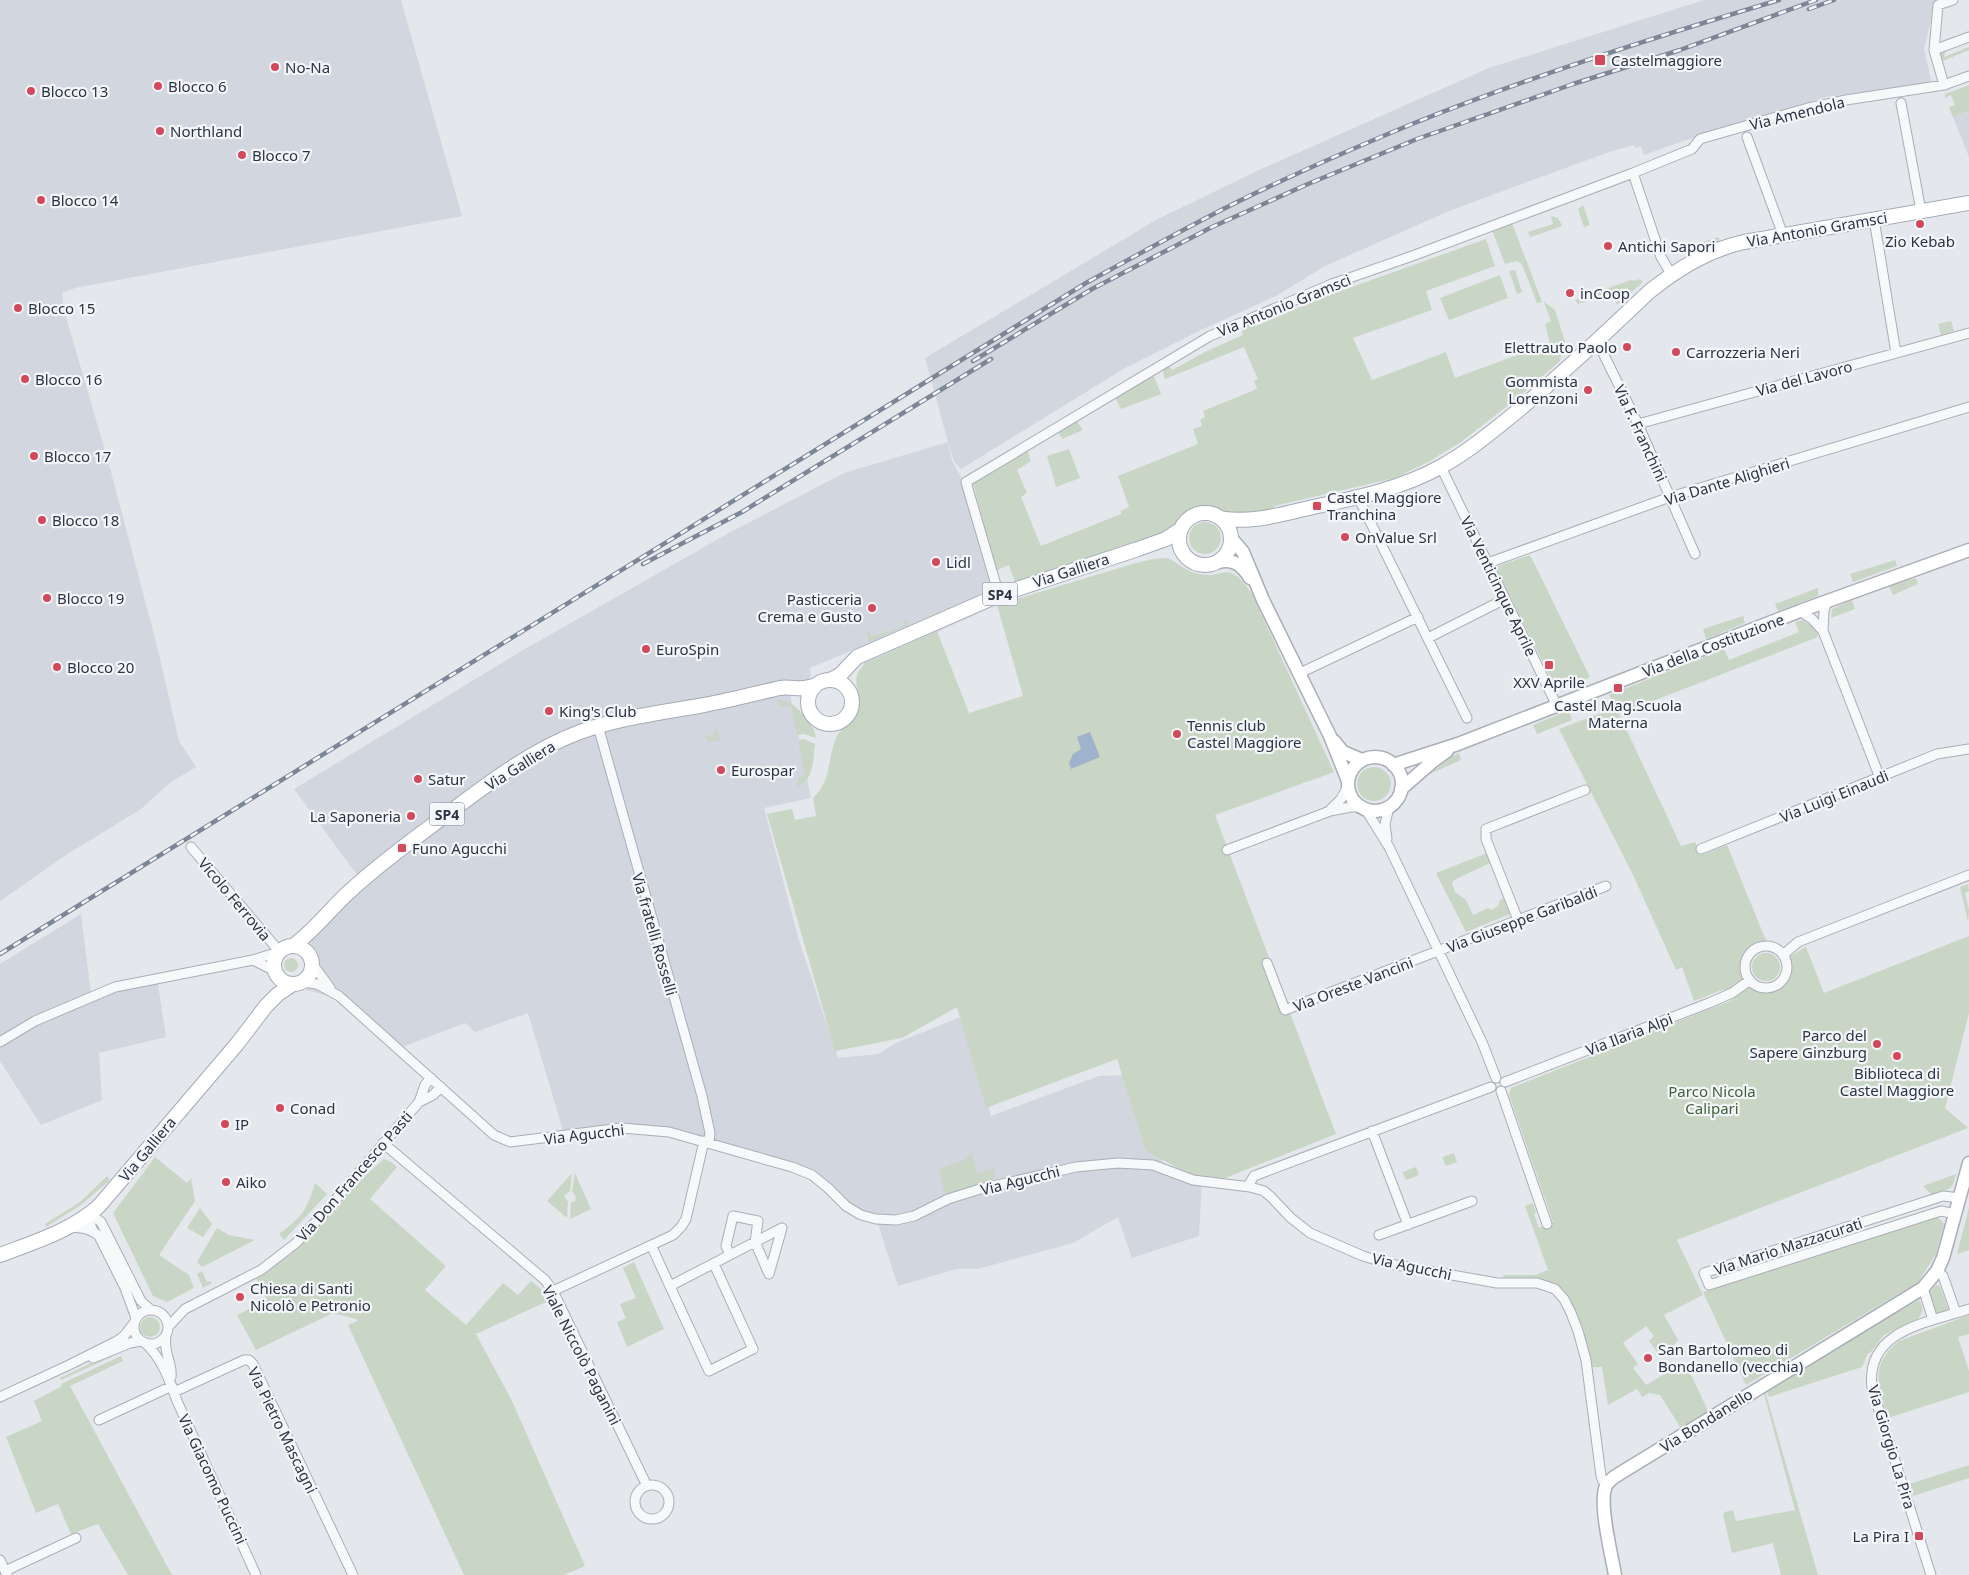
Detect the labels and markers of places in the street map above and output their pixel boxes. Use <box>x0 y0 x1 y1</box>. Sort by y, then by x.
place label: Castelmaggiore <box>1611 50 1722 70</box>
marker: Castelmaggiore <box>1593 53 1607 67</box>
place label: No-Na <box>285 57 330 77</box>
marker: No-Na <box>269 61 281 73</box>
place label: Blocco 6 <box>168 76 227 96</box>
marker: Blocco 6 <box>152 80 164 92</box>
place label: Blocco 13 <box>41 81 108 101</box>
marker: Blocco 13 <box>25 85 37 97</box>
place label: Northland <box>170 121 242 141</box>
marker: Northland <box>154 125 166 137</box>
place label: Blocco 7 <box>252 145 311 165</box>
marker: Blocco 7 <box>236 149 248 161</box>
place label: Blocco 14 <box>51 190 119 210</box>
marker: Blocco 14 <box>35 194 47 206</box>
marker: Zio Kebab <box>1914 218 1926 230</box>
place label: Zio Kebab <box>1885 231 1955 251</box>
place label: Antichi Sapori <box>1618 236 1715 256</box>
marker: Antichi Sapori <box>1602 240 1614 252</box>
place label: inCoop <box>1580 283 1630 303</box>
marker: inCoop <box>1564 287 1576 299</box>
place label: Blocco 15 <box>28 298 95 318</box>
marker: Blocco 15 <box>12 302 24 314</box>
place label: Elettrauto Paolo <box>1504 337 1617 357</box>
marker: Elettrauto Paolo <box>1621 341 1633 353</box>
place label: Carrozzeria Neri <box>1686 342 1800 362</box>
marker: Carrozzeria Neri <box>1670 346 1682 358</box>
place label: Blocco 16 <box>35 369 102 389</box>
place label: Gommista Lorenzoni <box>1505 371 1578 408</box>
marker: Blocco 16 <box>19 373 31 385</box>
marker: Gommista Lorenzoni <box>1582 384 1594 396</box>
place label: Blocco 17 <box>44 446 111 466</box>
marker: Blocco 17 <box>28 450 40 462</box>
place label: Castel Maggiore Tranchina <box>1327 487 1442 524</box>
marker: Castel Maggiore Tranchina <box>1311 500 1323 512</box>
place label: Blocco 18 <box>52 510 119 530</box>
marker: Blocco 18 <box>36 514 48 526</box>
place label: OnValue Srl <box>1355 527 1437 547</box>
marker: OnValue Srl <box>1339 531 1351 543</box>
place label: Lidl <box>946 552 971 572</box>
marker: Lidl <box>930 556 942 568</box>
place label: Blocco 19 <box>57 588 124 608</box>
place label: Pasticceria Crema e Gusto <box>758 589 862 626</box>
marker: Blocco 19 <box>41 592 53 604</box>
marker: Pasticceria Crema e Gusto <box>866 602 878 614</box>
place label: EuroSpin <box>656 639 719 659</box>
marker: EuroSpin <box>640 643 652 655</box>
place label: Blocco 20 <box>67 657 134 677</box>
marker: XXV Aprile <box>1543 659 1555 671</box>
marker: Blocco 20 <box>51 661 63 673</box>
place label: XXV Aprile <box>1513 672 1585 692</box>
marker: Castel Mag.Scuola Materna <box>1612 682 1624 694</box>
place label: Castel Mag.Scuola Materna <box>1554 695 1682 732</box>
place label: King's Club <box>559 701 637 721</box>
marker: King's Club <box>543 705 555 717</box>
place label: Tennis club Castel Maggiore <box>1187 715 1302 752</box>
marker: Tennis club Castel Maggiore <box>1171 728 1183 740</box>
place label: Eurospar <box>731 760 795 780</box>
marker: Eurospar <box>715 764 727 776</box>
place label: Satur <box>428 769 466 789</box>
marker: Satur <box>412 773 424 785</box>
place label: La Saponeria <box>310 806 401 826</box>
marker: La Saponeria <box>405 810 417 822</box>
place label: Funo Agucchi <box>412 838 507 858</box>
marker: Funo Agucchi <box>396 842 408 854</box>
place label: Parco del Sapere Ginzburg <box>1750 1025 1867 1062</box>
marker: Parco del Sapere Ginzburg <box>1871 1038 1883 1050</box>
marker: Biblioteca di Castel Maggiore <box>1891 1050 1903 1062</box>
place label: Biblioteca di Castel Maggiore <box>1840 1063 1954 1100</box>
place label: Conad <box>290 1098 335 1118</box>
marker: Conad <box>274 1102 286 1114</box>
place label: IP <box>235 1114 249 1134</box>
marker: IP <box>219 1118 231 1130</box>
place label: Aiko <box>236 1172 267 1192</box>
marker: Aiko <box>220 1176 232 1188</box>
place label: Chiesa di Santi Nicolò e Petronio <box>250 1278 371 1315</box>
marker: Chiesa di Santi Nicolò e Petronio <box>234 1291 246 1303</box>
place label: San Bartolomeo di Bondanello (vecchia) <box>1658 1339 1803 1376</box>
marker: San Bartolomeo di Bondanello (vecchia) <box>1642 1352 1654 1364</box>
place label: La Pira I <box>1853 1526 1909 1546</box>
marker: La Pira I <box>1913 1530 1925 1542</box>

